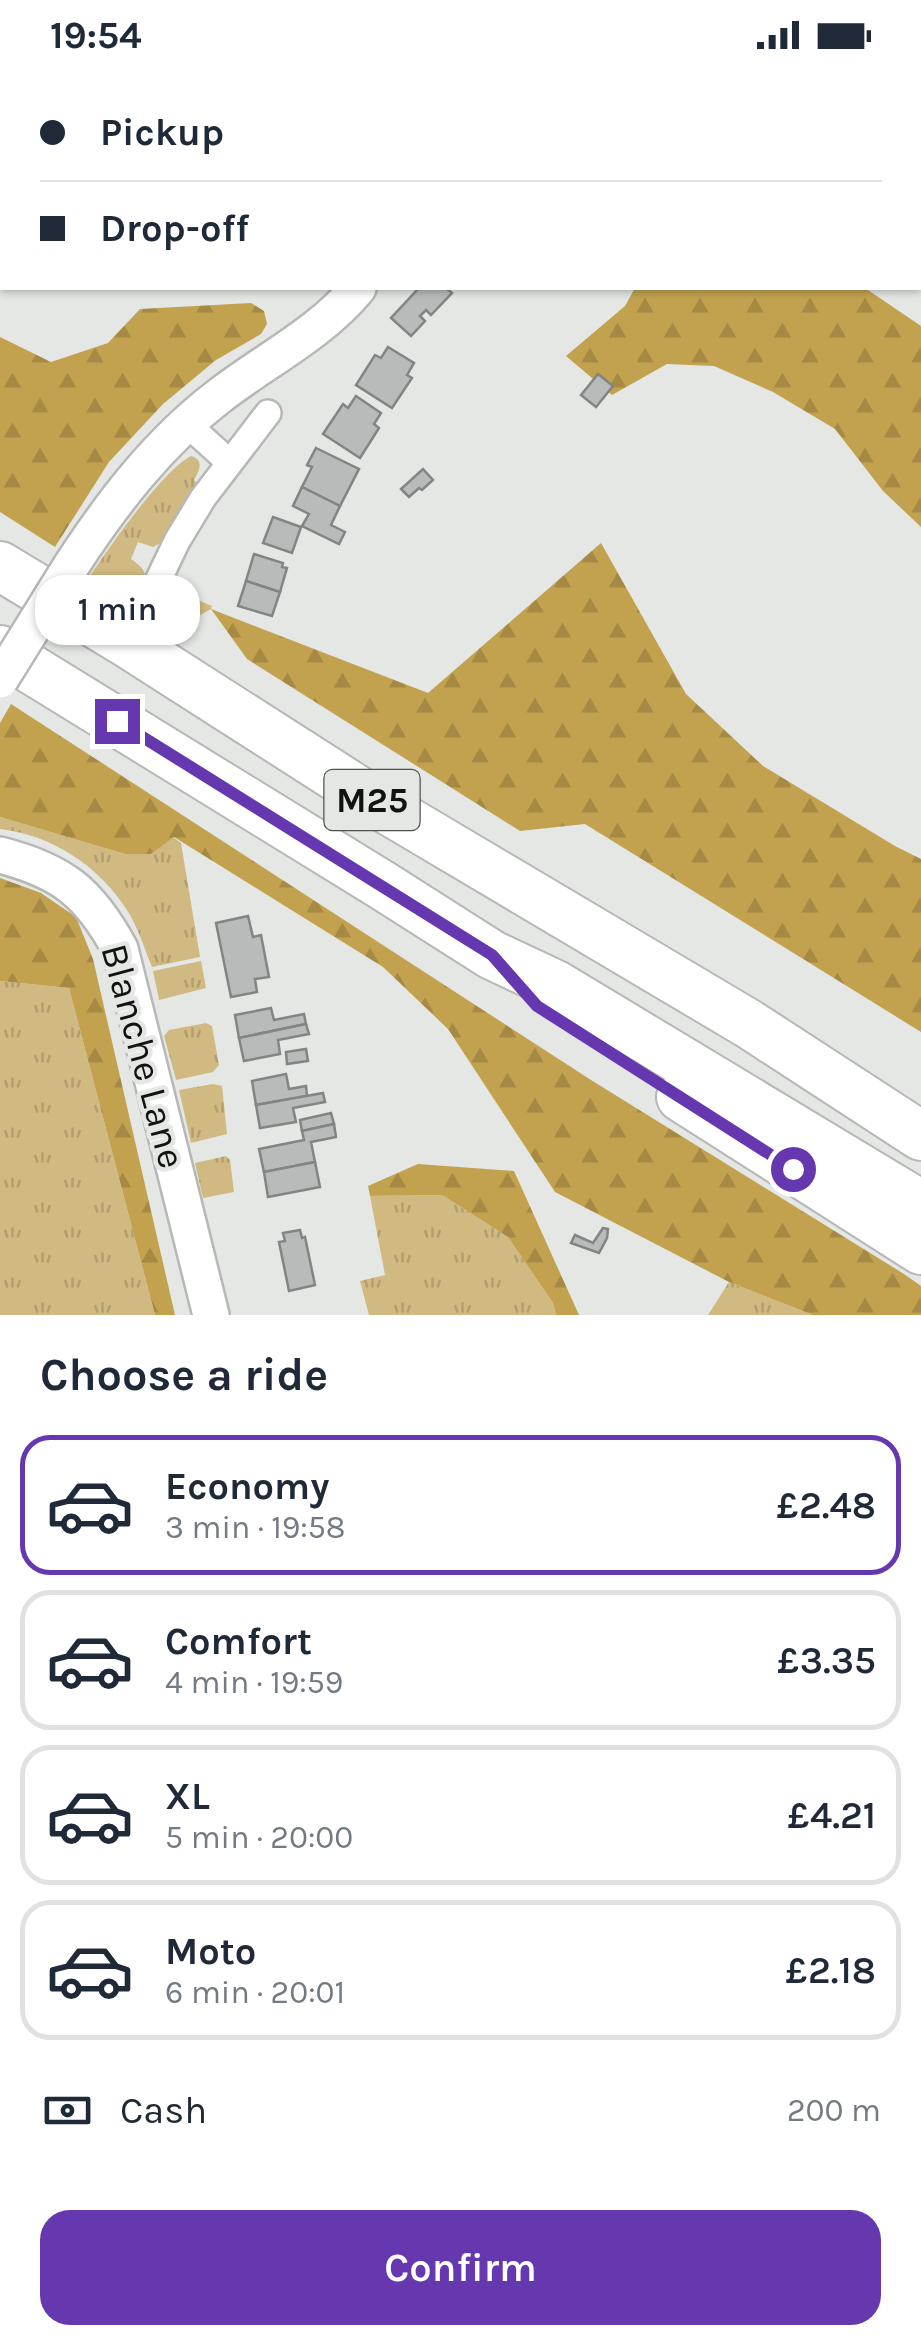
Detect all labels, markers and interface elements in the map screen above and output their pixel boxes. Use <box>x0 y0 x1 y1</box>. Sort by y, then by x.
text: 19:54 <box>50 13 142 58</box>
text: Pickup <box>100 110 224 155</box>
text: Drop-off <box>100 206 249 251</box>
callout: 1 min <box>34 576 200 646</box>
text: 1 min <box>78 591 157 628</box>
route end <box>95 699 140 744</box>
road number: M25 <box>324 770 420 830</box>
street label: Blanche Lane <box>91 939 195 1173</box>
route start <box>771 1147 816 1192</box>
text: Choose a ride <box>40 1349 328 1401</box>
icon: car <box>45 1460 135 1550</box>
text: Economy <box>165 1464 329 1509</box>
text: £2.48 <box>777 1483 876 1528</box>
text: 3 min · 19:58 <box>165 1509 345 1546</box>
icon: car <box>45 1615 135 1705</box>
text: Comfort <box>165 1619 312 1664</box>
text: £3.35 <box>777 1638 876 1683</box>
text: 4 min · 19:59 <box>165 1664 343 1701</box>
icon: car <box>45 1770 135 1860</box>
text: XL <box>165 1774 210 1819</box>
text: £4.21 <box>787 1793 876 1838</box>
text: 5 min · 20:00 <box>165 1819 353 1856</box>
icon: car <box>45 1925 135 2015</box>
text: Moto <box>165 1929 256 1974</box>
text: £2.18 <box>786 1948 876 1993</box>
text: 6 min · 20:01 <box>165 1974 345 2011</box>
icon: cash <box>40 2083 95 2138</box>
text: Cash <box>120 2088 207 2133</box>
text: 200 m <box>787 2092 881 2129</box>
button: Confirm <box>40 2210 881 2325</box>

